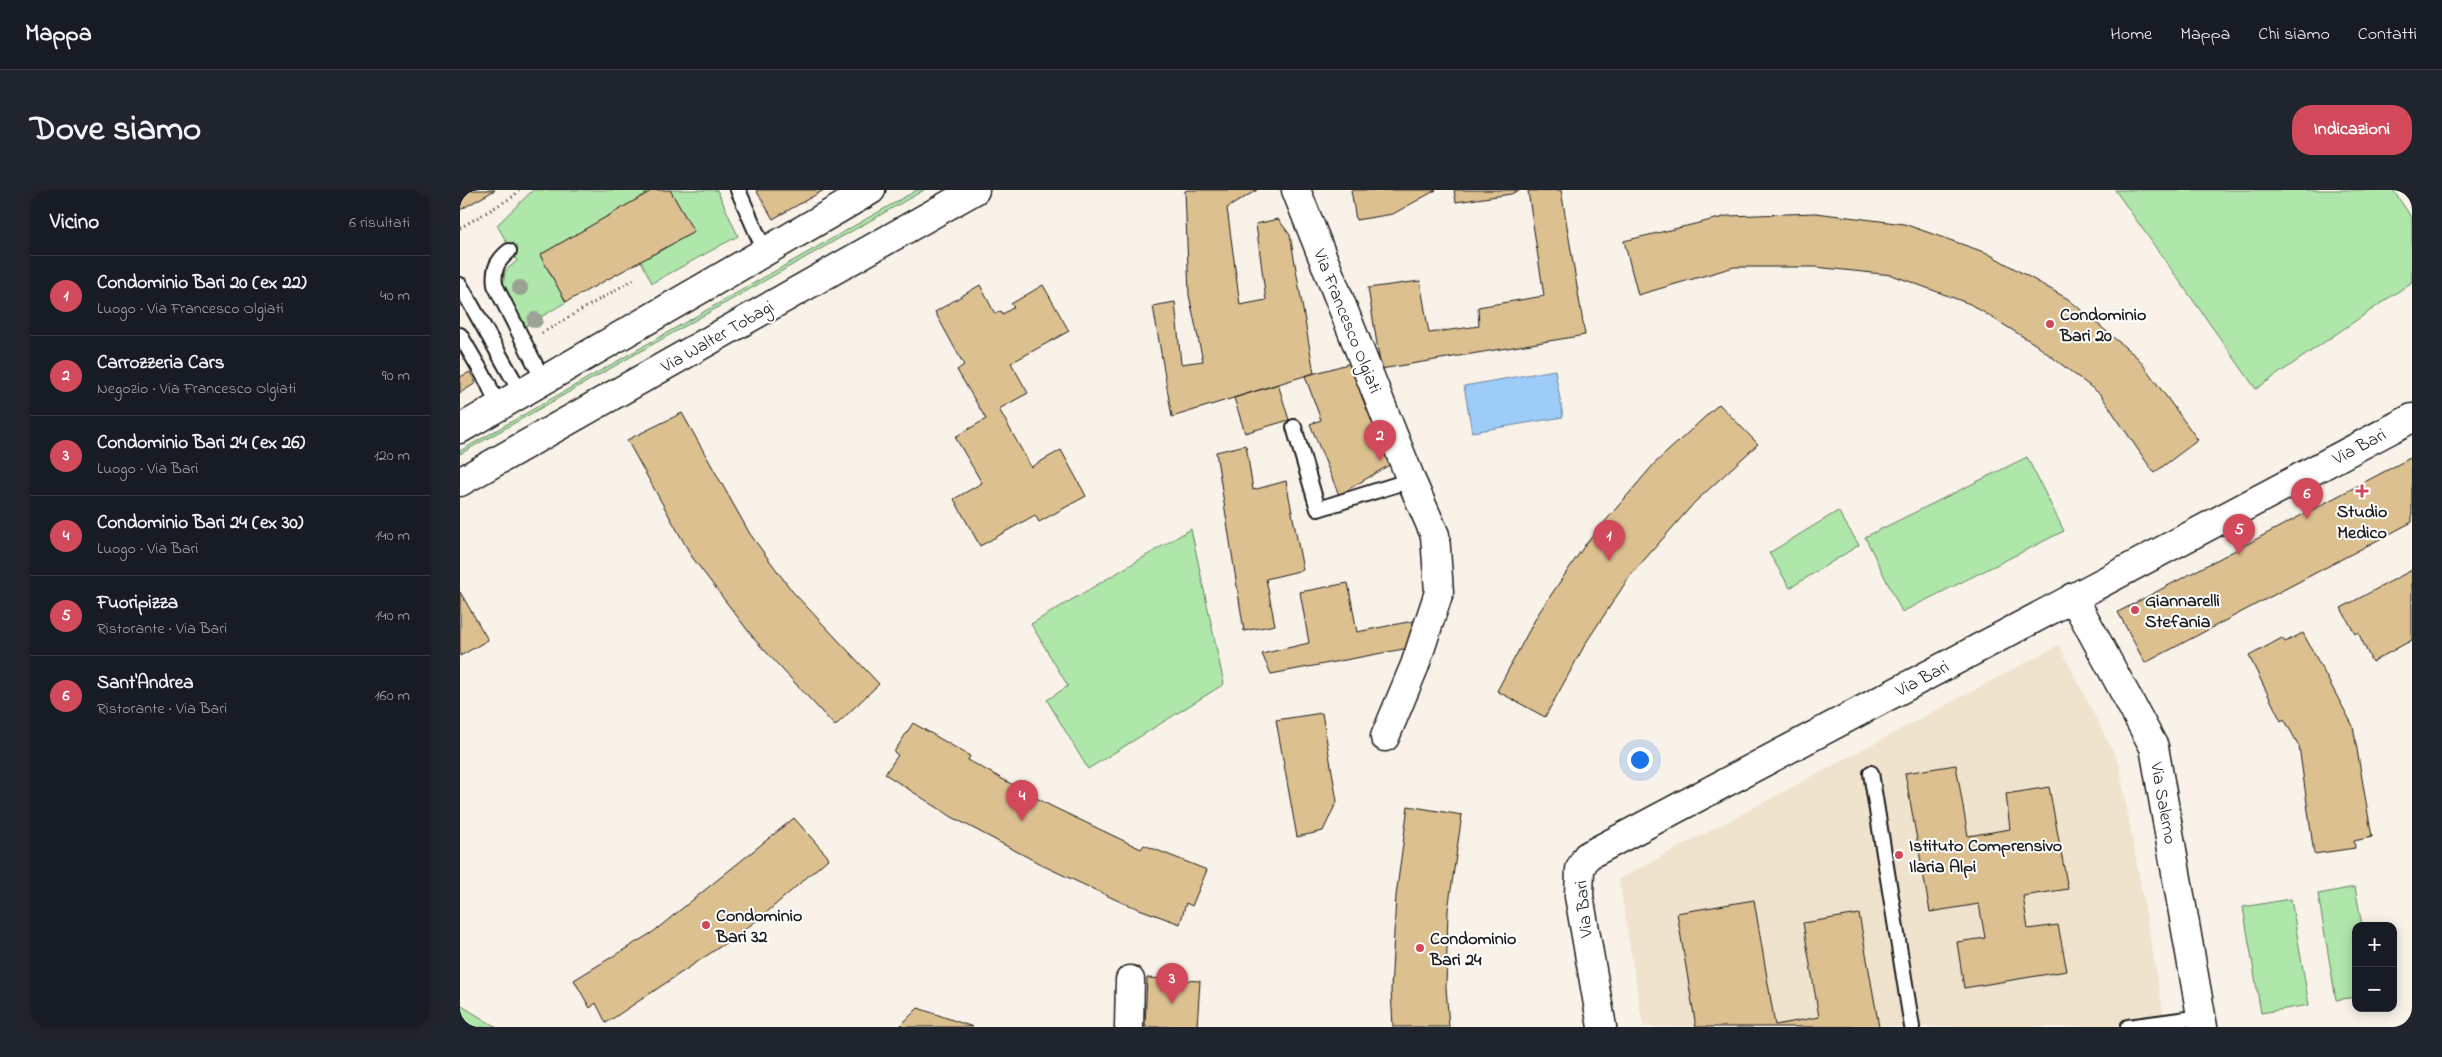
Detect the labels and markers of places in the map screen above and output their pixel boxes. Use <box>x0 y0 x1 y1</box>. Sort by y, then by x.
place label: Condominio Bari 20 <box>2059 303 2146 350</box>
marker: Condominio Bari 20 <box>2044 318 2056 330</box>
pin: 2 <box>1364 420 1396 461</box>
pin: 6 <box>2291 478 2323 519</box>
marker: Studio Medico <box>2355 484 2369 498</box>
place label: Studio Medico <box>2337 500 2387 547</box>
pin: 5 <box>2223 514 2255 555</box>
pin: 1 <box>1593 520 1625 561</box>
place label: Giannarelli Stefania <box>2145 589 2220 636</box>
marker: Giannarelli Stefania <box>2129 604 2141 616</box>
pin: 4 <box>1006 780 1038 821</box>
place label: Istituto Comprensivo Ilaria Alpi <box>1909 834 2062 881</box>
marker: Istituto Comprensivo Ilaria Alpi <box>1893 849 1905 861</box>
place label: Condominio Bari 32 <box>715 904 802 951</box>
marker: Condominio Bari 32 <box>700 919 712 931</box>
place label: Condominio Bari 24 <box>1429 927 1516 974</box>
marker: Condominio Bari 24 <box>1414 942 1426 954</box>
pin: 3 <box>1156 963 1188 1004</box>

